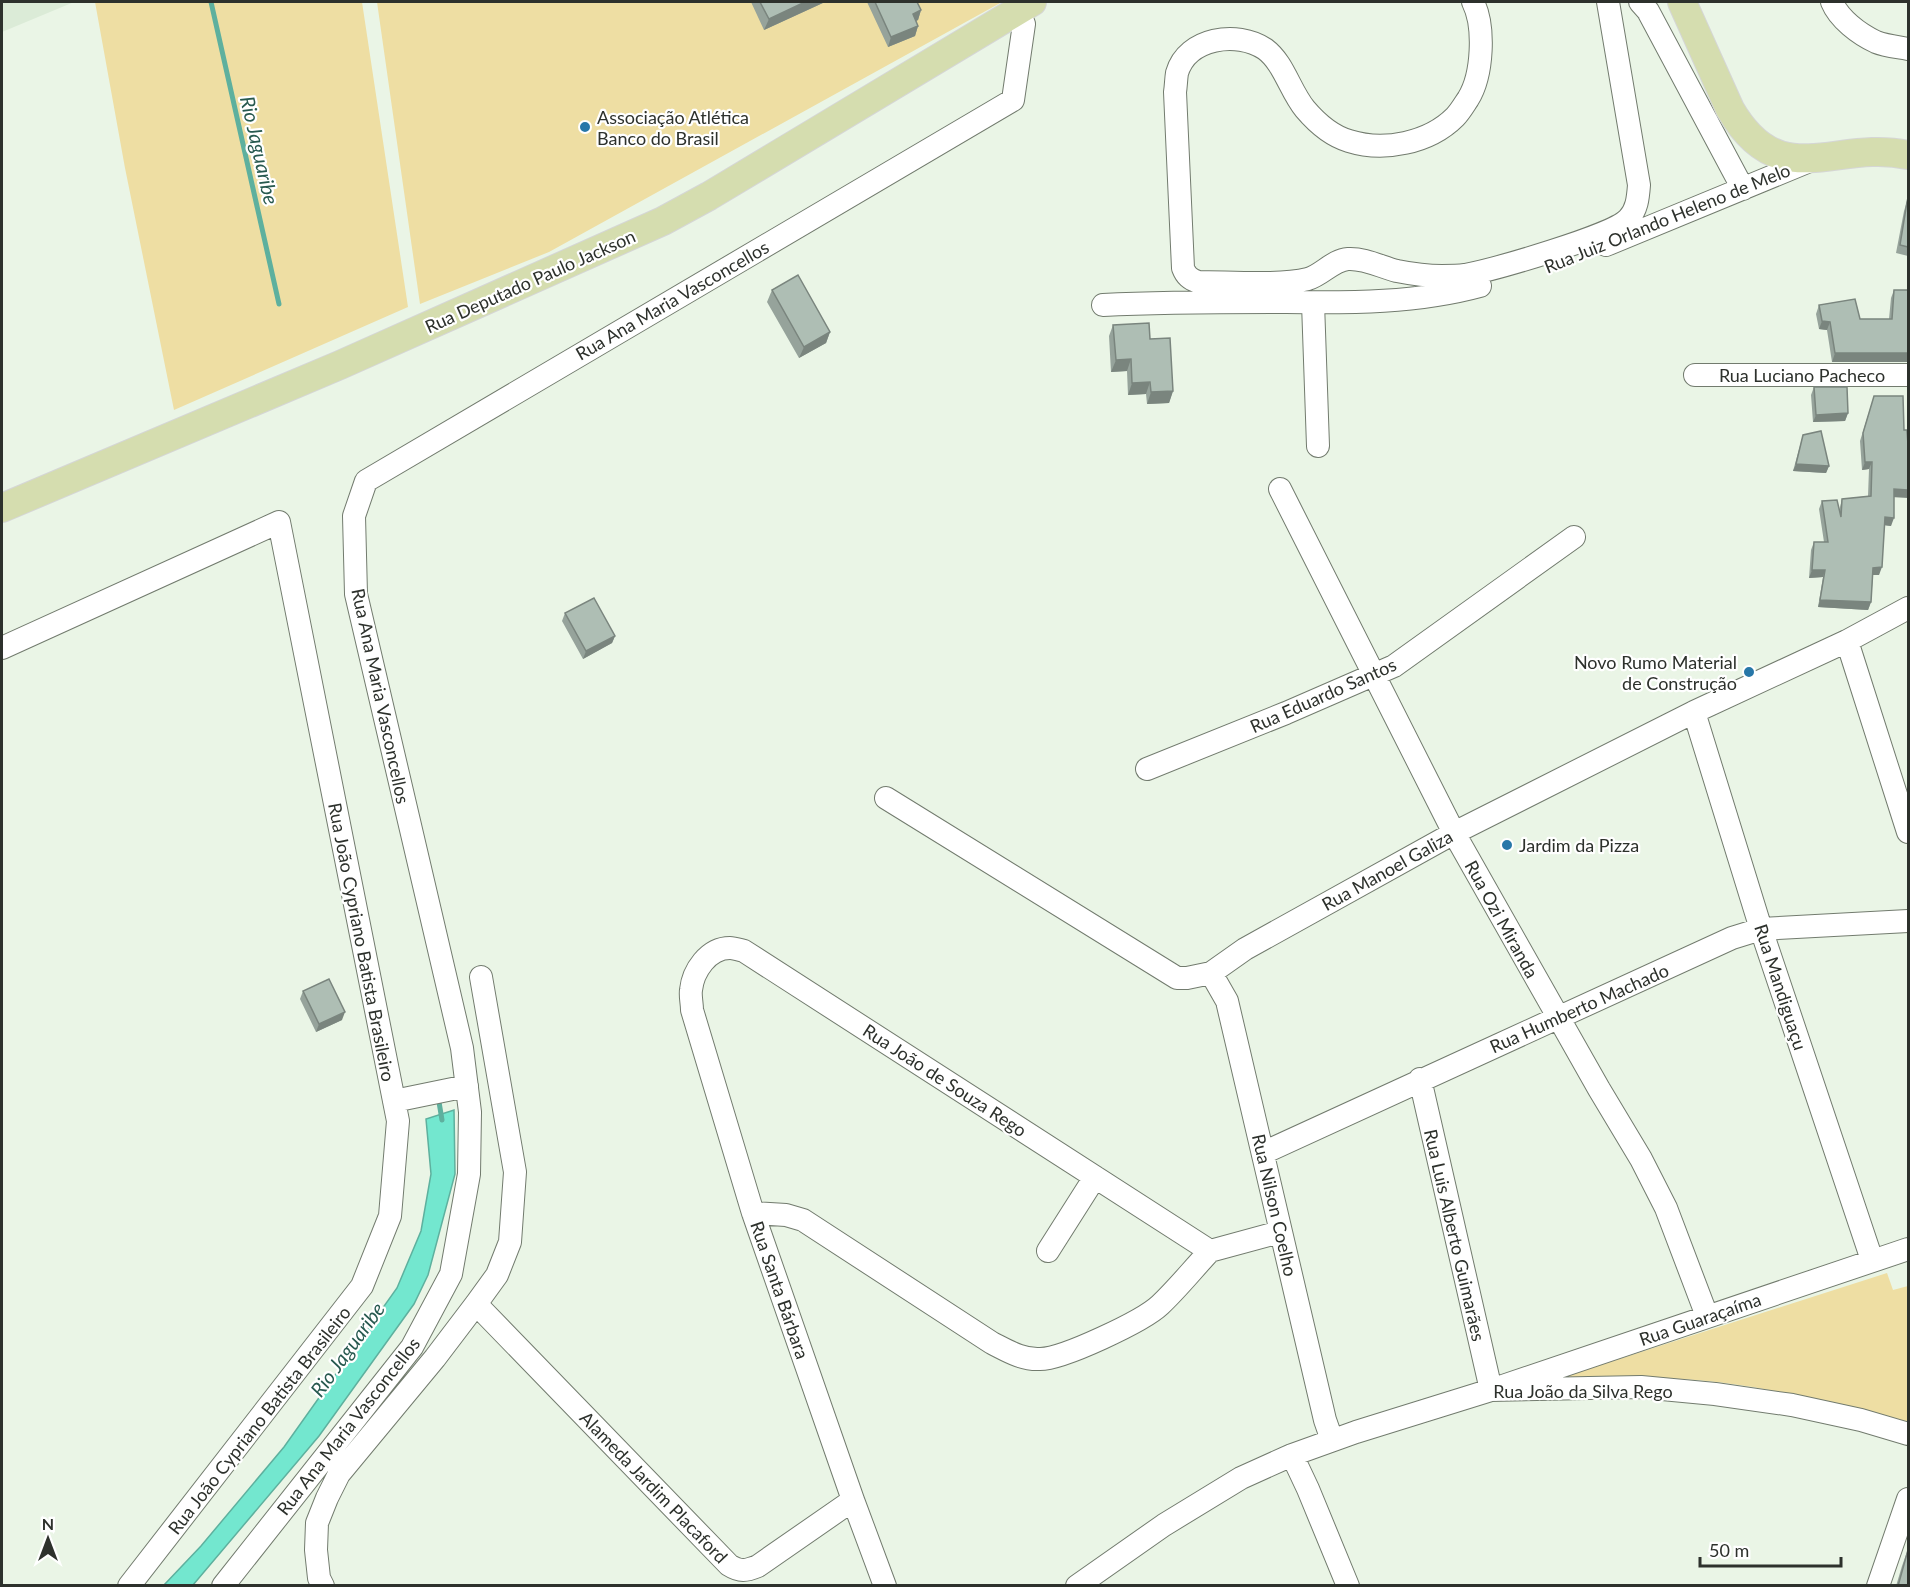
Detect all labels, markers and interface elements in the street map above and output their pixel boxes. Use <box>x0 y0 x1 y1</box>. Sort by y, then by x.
water label: Rio Jaguaribe <box>236 93 284 207</box>
place label: Associação Atlética Banco do Brasil <box>597 106 749 149</box>
marker: Associação Atlética Banco do Brasil <box>578 120 592 134</box>
street label: Rua Juiz Orlando Heleno de Melo <box>1541 158 1793 278</box>
street label: Rua Deputado Paulo Jackson <box>421 225 639 337</box>
street label: Rua Ana Maria Vasconcellos <box>571 235 773 364</box>
street label: Rua Luciano Pacheco <box>1719 364 1885 386</box>
street label: Rua Ana Maria Vasconcellos <box>347 586 415 806</box>
place label: Novo Rumo Material de Construção <box>1574 651 1737 694</box>
street label: Rua Eduardo Santos <box>1247 653 1400 737</box>
marker: Novo Rumo Material de Construção <box>1742 665 1756 679</box>
street label: Rua João Cypriano Batista Brasileiro <box>324 801 400 1083</box>
street label: Rua Manoel Galiza <box>1318 825 1456 915</box>
place label: Jardim da Pizza <box>1519 834 1639 856</box>
marker: Jardim da Pizza <box>1500 838 1514 852</box>
street label: Rua Ozi Miranda <box>1461 856 1543 982</box>
street label: Rua Mandiguaçu <box>1750 921 1812 1053</box>
street label: Rua Humberto Machado <box>1486 959 1672 1057</box>
street label: Rua João de Souza Rego <box>859 1019 1031 1141</box>
street label: Rua Luis Alberto Guimarães <box>1420 1127 1490 1343</box>
street label: Rua Nilson Coelho <box>1248 1132 1302 1278</box>
street label: Rua Santa Bárbara <box>746 1218 814 1362</box>
street label: Rua Guaraçaíma <box>1636 1288 1764 1350</box>
water label: Rio Jaguaribe <box>305 1297 389 1401</box>
street label: Rua João Cypriano Batista Brasileiro <box>163 1301 355 1539</box>
street label: Rua Ana Maria Vasconcellos <box>272 1333 424 1519</box>
street label: Rua João da Silva Rego <box>1493 1380 1673 1402</box>
street label: Alameda Jardim Placaford <box>576 1406 732 1568</box>
north arrow <box>18 1509 78 1569</box>
text: N <box>42 1514 54 1533</box>
scale bar <box>1700 1530 1841 1568</box>
text: 50 m <box>1709 1539 1749 1561</box>

